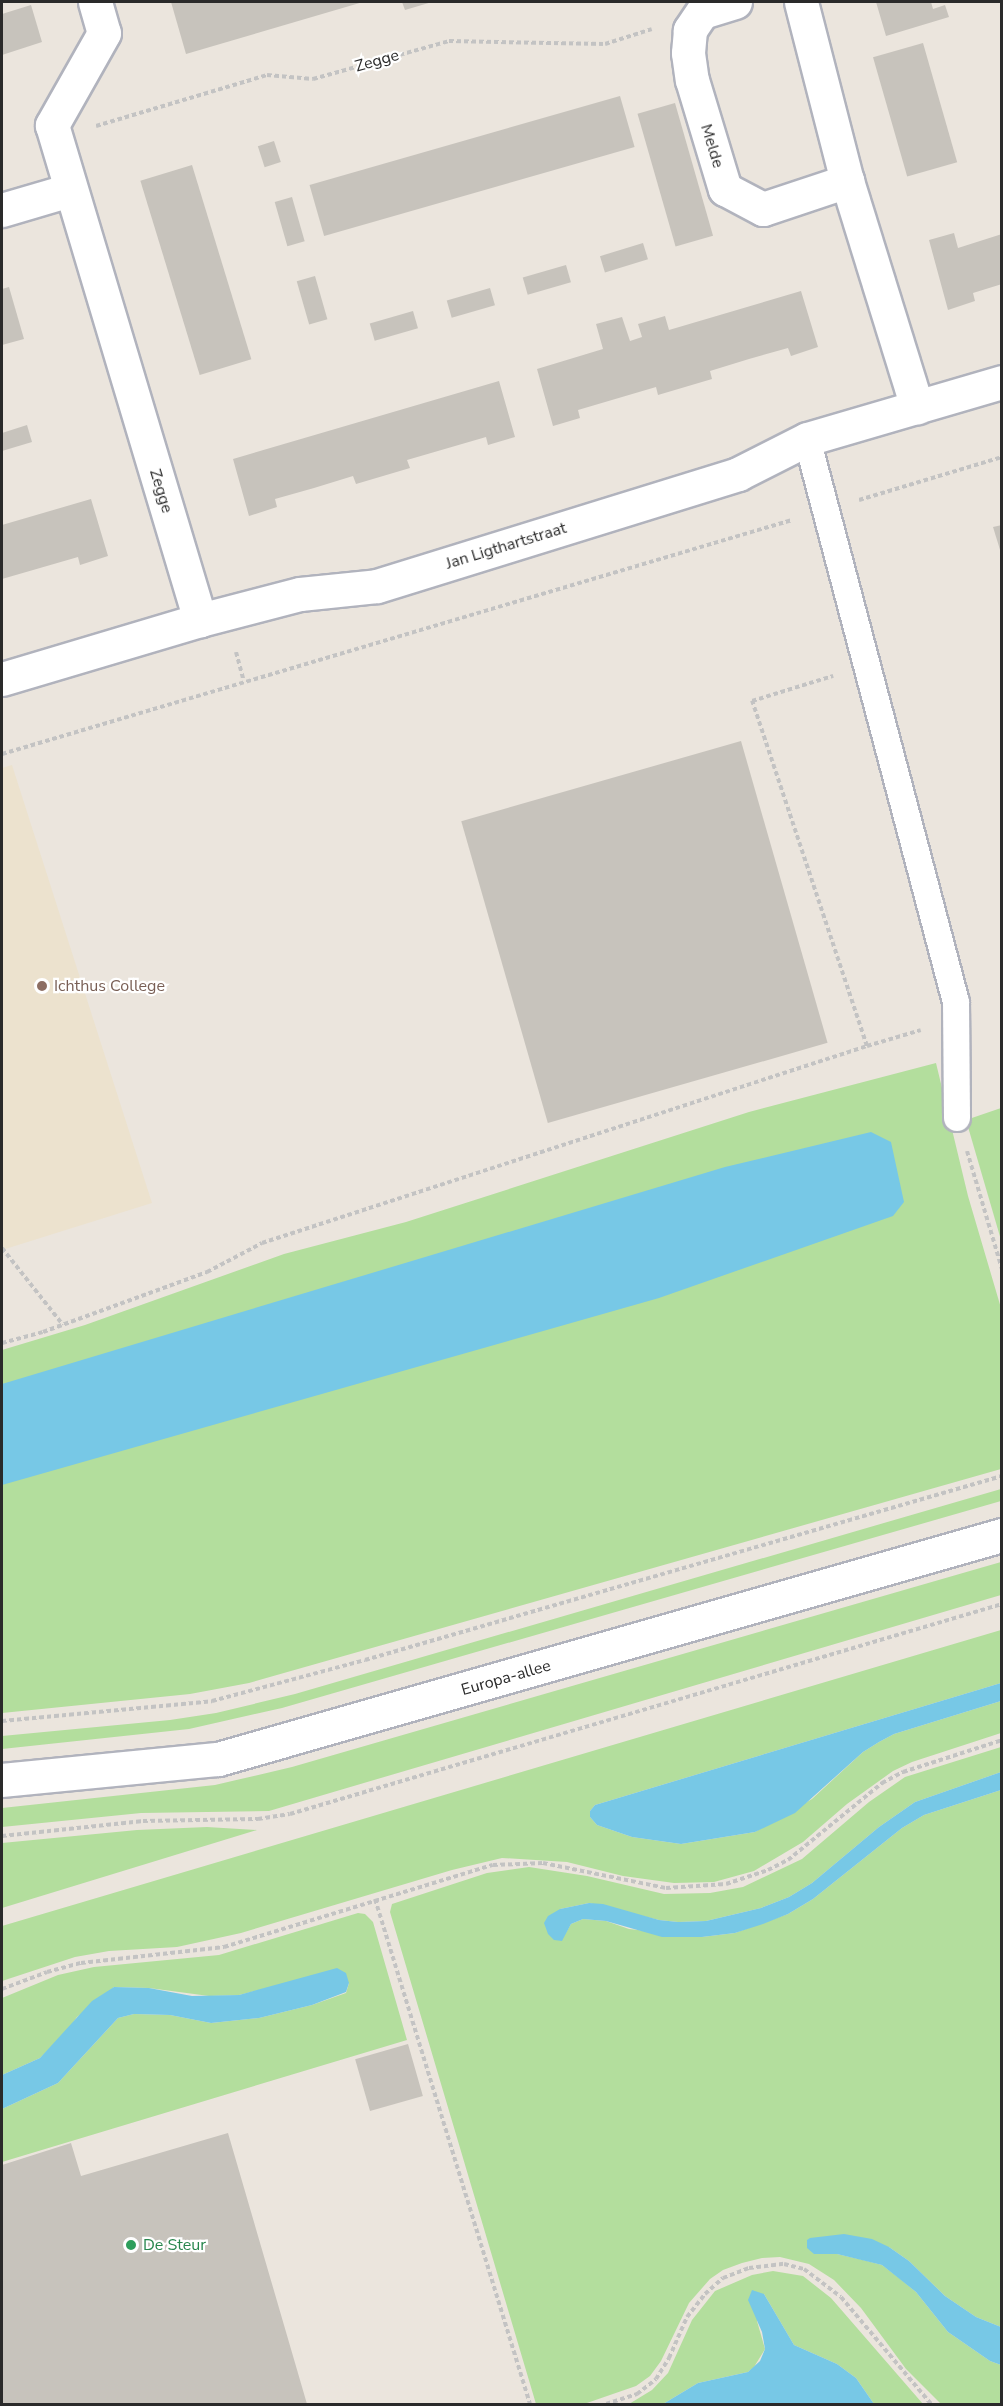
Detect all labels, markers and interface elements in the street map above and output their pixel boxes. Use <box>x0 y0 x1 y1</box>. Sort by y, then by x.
street label: Zegge <box>353 46 401 76</box>
street label: Melde <box>696 122 728 170</box>
street label: Zegge <box>145 467 177 515</box>
street label: Jan Ligthartstraat <box>443 519 569 573</box>
place label: Ichthus College <box>54 976 165 996</box>
marker: Ichthus College <box>35 979 49 993</box>
street label: Europa-allee <box>459 1656 553 1700</box>
place label: De Steur <box>143 2235 206 2255</box>
marker: De Steur <box>124 2238 138 2252</box>

